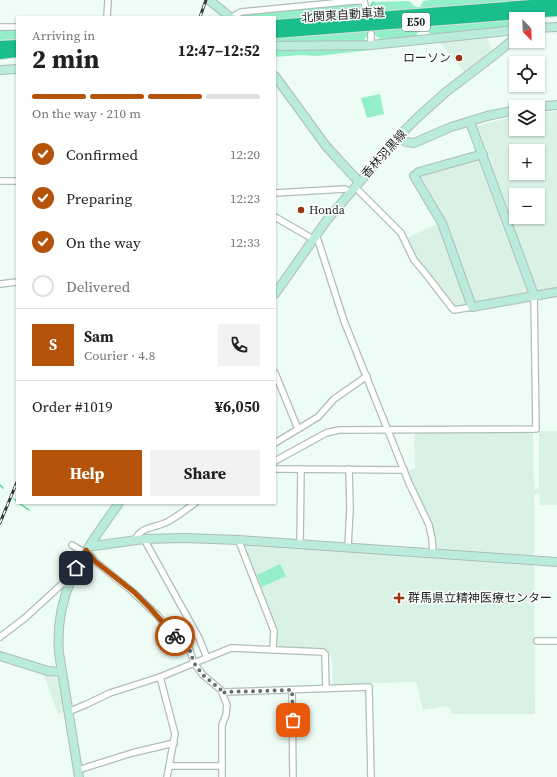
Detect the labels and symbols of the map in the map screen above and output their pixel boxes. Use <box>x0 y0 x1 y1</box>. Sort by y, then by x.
street label: 北関東自動車道 <box>301 4 385 26</box>
north arrow <box>509 12 545 48</box>
road number: E50 <box>402 13 430 31</box>
place label: ローソン <box>403 50 451 66</box>
marker: ローソン <box>454 53 464 63</box>
street label: 香林羽黒線 <box>358 126 410 182</box>
place label: Honda <box>309 202 346 218</box>
marker: Honda <box>296 205 306 215</box>
pin <box>59 551 93 585</box>
place label: 群馬県立精神医療センター <box>408 590 552 606</box>
marker: 群馬県立精神医療センター <box>393 592 405 604</box>
courier <box>155 616 195 656</box>
pin <box>276 703 310 737</box>

